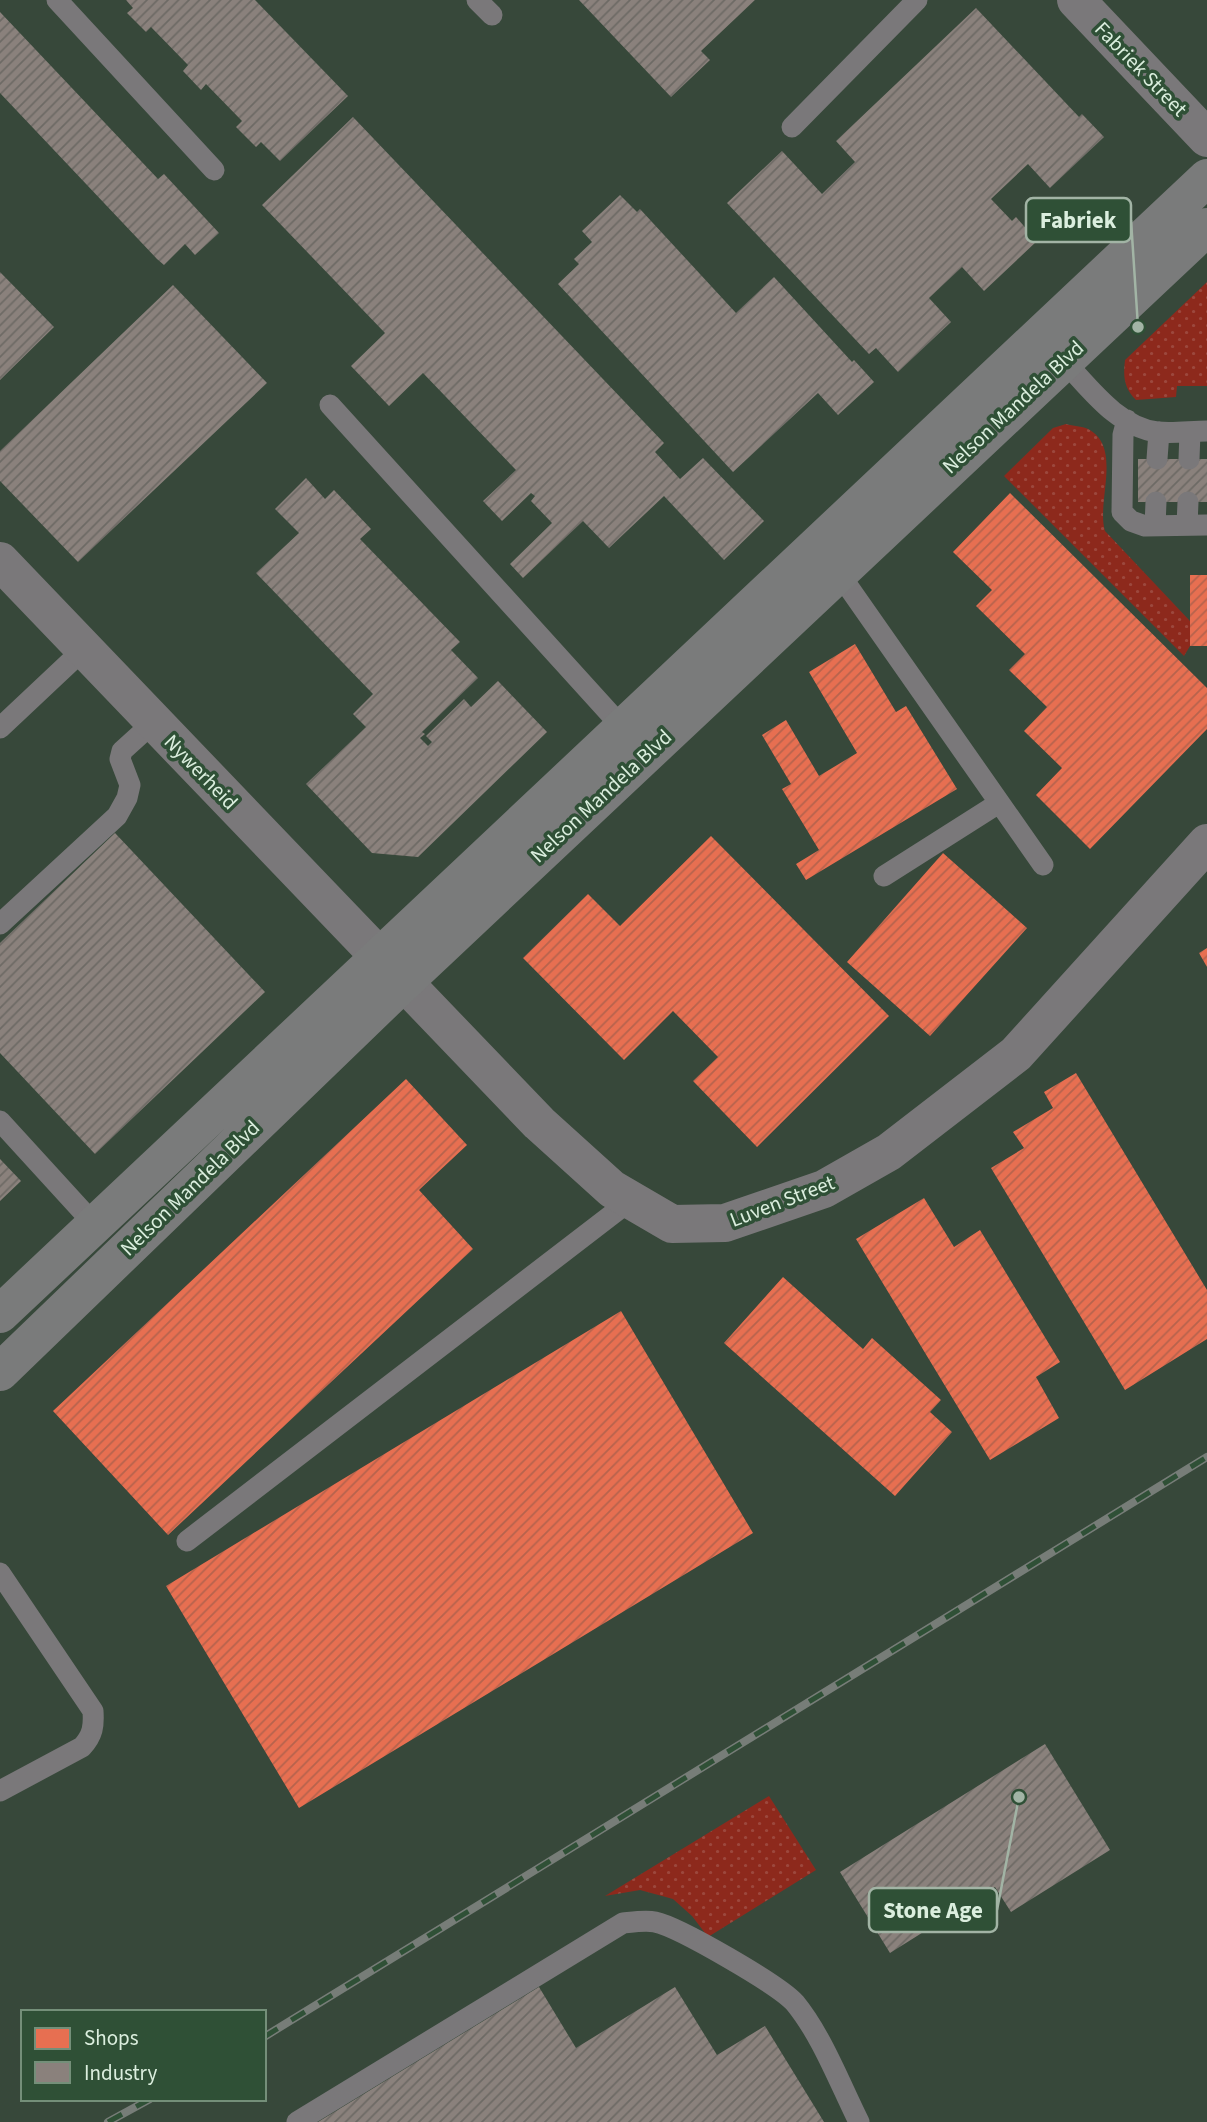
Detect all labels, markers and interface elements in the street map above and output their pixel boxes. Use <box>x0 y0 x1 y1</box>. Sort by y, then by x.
street label: Fabriek Street <box>1088 15 1194 123</box>
callout: Fabriek <box>1026 198 1131 242</box>
text: Fabriek <box>1040 204 1117 237</box>
street label: Nelson Mandela Blvd <box>936 333 1090 481</box>
street label: Nelson Mandela Blvd <box>524 722 678 870</box>
street label: Nywerheid <box>157 727 245 817</box>
street label: Nelson Mandela Blvd <box>113 1113 267 1263</box>
street label: Luven Street <box>725 1167 839 1235</box>
callout: Stone Age <box>869 1888 997 1932</box>
text: Stone Age <box>883 1894 983 1927</box>
legend <box>21 2010 266 2101</box>
text: Shops <box>84 2023 139 2053</box>
text: Industry <box>84 2058 157 2088</box>

